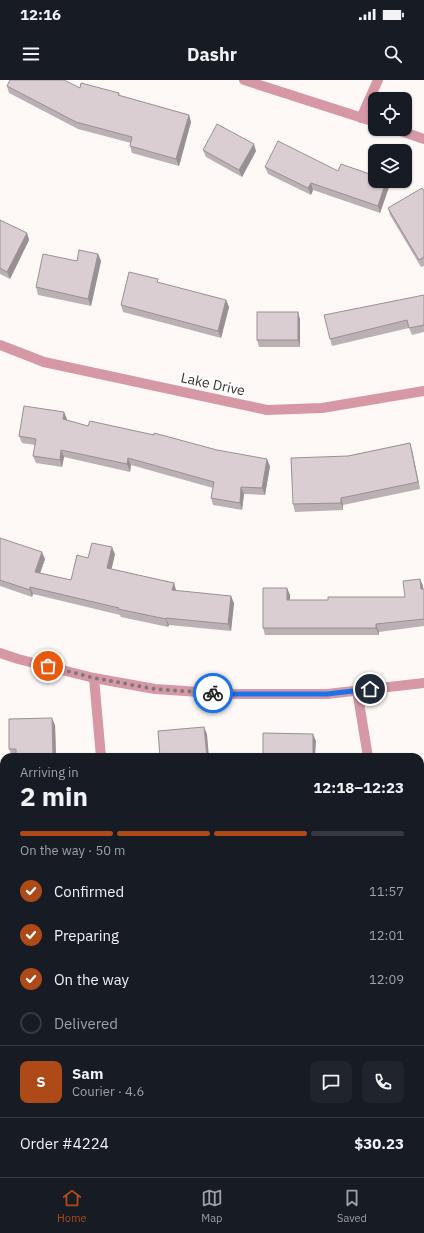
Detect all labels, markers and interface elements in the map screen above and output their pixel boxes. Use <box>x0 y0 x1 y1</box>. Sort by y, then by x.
text: 12:16 <box>20 5 61 24</box>
icon: menu <box>20 43 42 65</box>
text: Dashr <box>187 43 237 66</box>
icon: search <box>382 43 404 65</box>
map controls <box>368 92 412 188</box>
button: locate <box>368 92 412 136</box>
button: layers <box>368 144 412 188</box>
street label: Lake Drive <box>179 368 247 400</box>
pin <box>31 649 65 683</box>
icon: bag <box>37 655 59 677</box>
pin <box>353 672 387 706</box>
courier <box>193 673 233 713</box>
icon: home <box>359 678 381 700</box>
icon: bike <box>202 682 224 704</box>
text: Arriving in <box>20 764 79 781</box>
text: 12:18–12:23 <box>313 778 404 797</box>
text: 2 min <box>20 779 88 813</box>
text: On the way · 50 m <box>20 842 125 859</box>
icon: check <box>20 880 42 902</box>
text: Confirmed <box>54 882 124 901</box>
text: 11:57 <box>369 883 404 900</box>
icon: check <box>20 924 42 946</box>
text: Preparing <box>54 926 119 945</box>
text: 12:01 <box>369 927 404 944</box>
icon: check <box>20 968 42 990</box>
text: On the way <box>54 970 129 989</box>
text: 12:09 <box>369 971 404 988</box>
text: Delivered <box>54 1014 118 1033</box>
button: chat <box>310 1061 352 1103</box>
button: phone <box>362 1061 404 1103</box>
text: Sam <box>72 1064 103 1083</box>
text: S <box>36 1072 46 1091</box>
text: Courier · 4.6 <box>72 1083 144 1100</box>
text: Order #4224 <box>20 1134 109 1153</box>
text: $30.23 <box>354 1134 404 1153</box>
tab: Home <box>57 1187 87 1225</box>
tab: Map <box>201 1187 223 1225</box>
tab: Saved <box>337 1187 367 1225</box>

